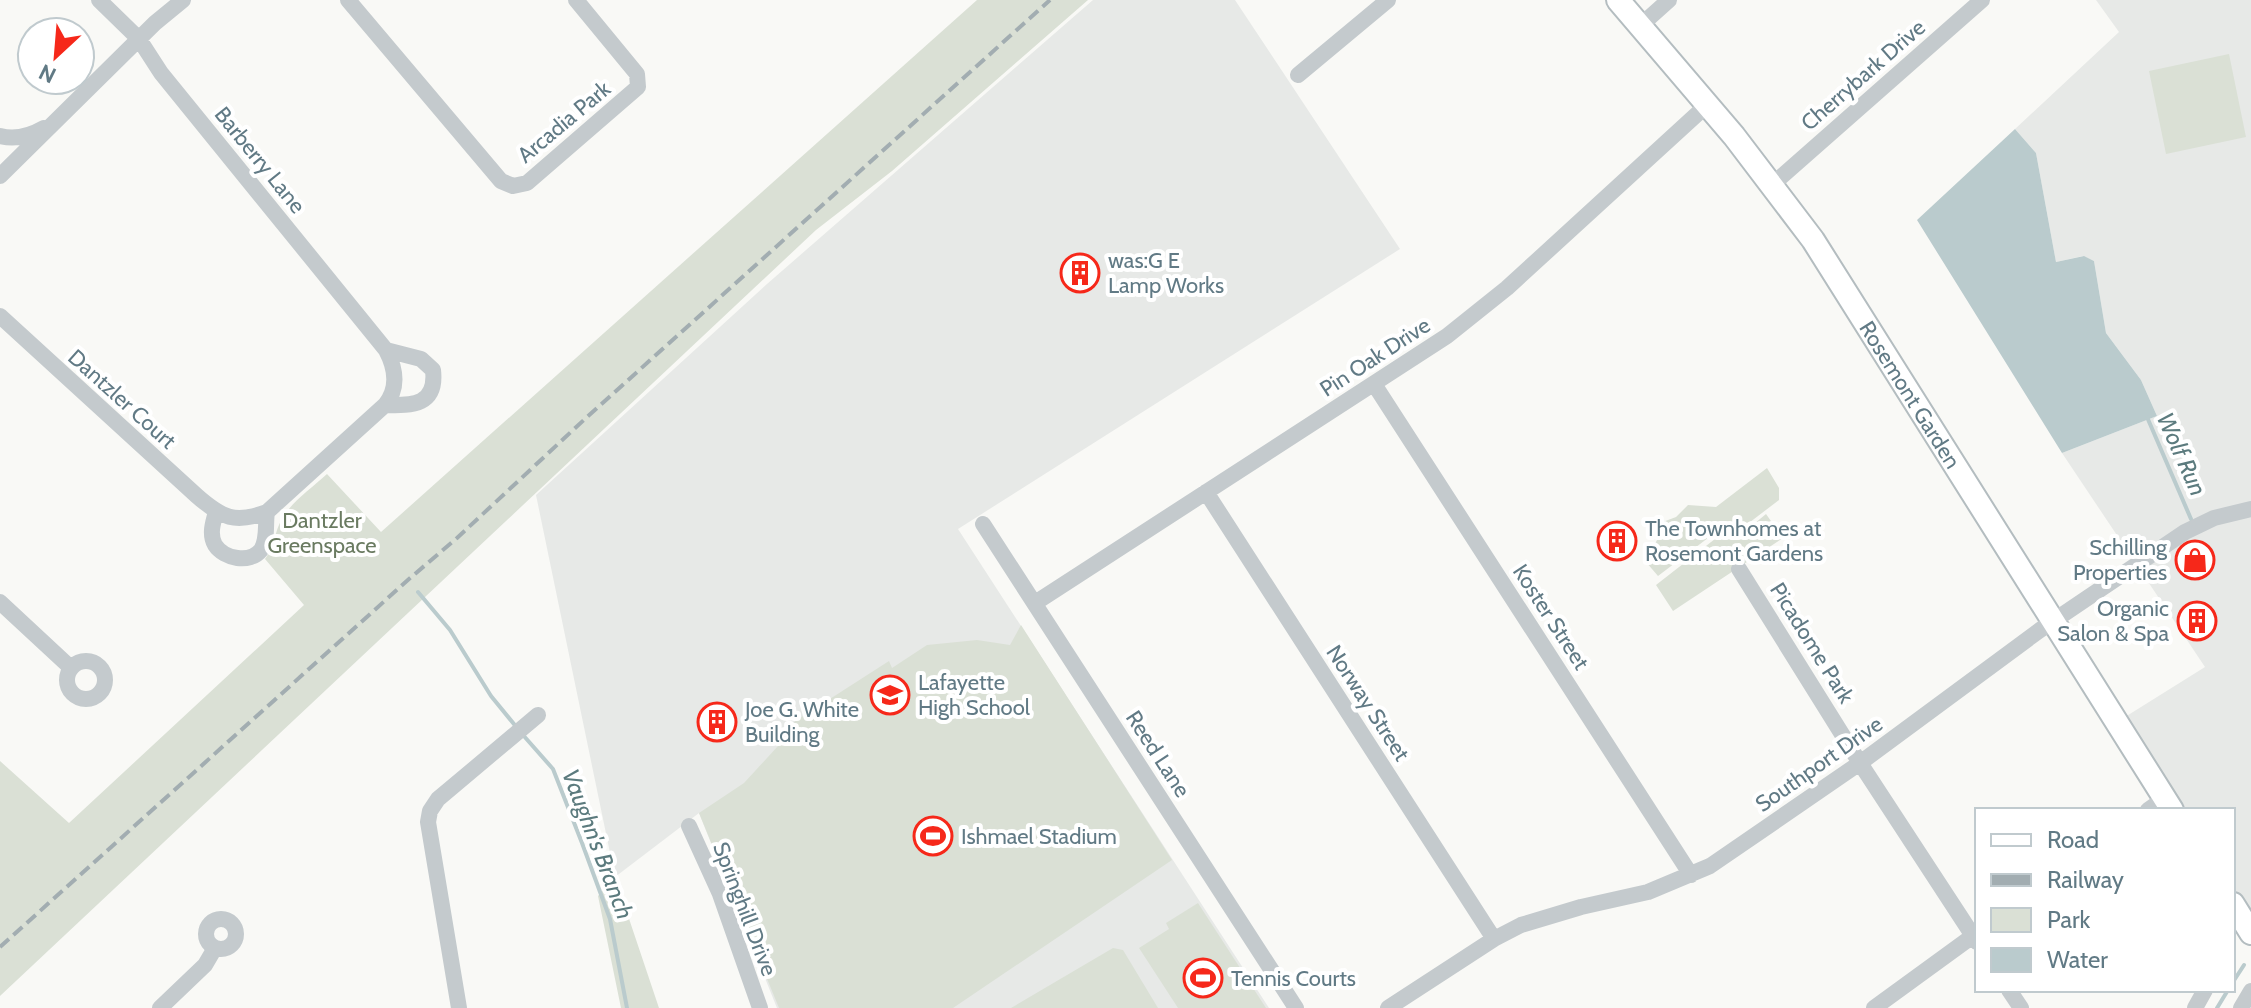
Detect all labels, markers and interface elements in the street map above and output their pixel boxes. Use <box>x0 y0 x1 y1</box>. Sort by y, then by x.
street label: Cherrybark Drive <box>1795 14 1931 136</box>
north arrow <box>16 16 96 96</box>
text: N <box>35 58 60 89</box>
street label: Arcadia Park <box>512 75 616 169</box>
street label: Barberry Lane <box>209 101 311 219</box>
place label: was:G E Lamp Works <box>1108 247 1224 299</box>
building icon: was:G E Lamp Works <box>1059 252 1101 294</box>
street label: Pin Oak Drive <box>1315 311 1435 403</box>
street label: Rosemont Garden <box>1854 316 1967 473</box>
street label: Dantzler Court <box>63 344 182 455</box>
water label: Wolf Run <box>2151 408 2213 500</box>
park label: Dantzler Greenspace <box>267 507 377 559</box>
place label: The Townhomes at Rosemont Gardens <box>1645 515 1823 567</box>
building icon: The Townhomes at Rosemont Gardens <box>1596 520 1638 562</box>
place label: Schilling Properties <box>2073 534 2168 586</box>
shop icon: Schilling Properties <box>2174 539 2216 581</box>
street label: Koster Street <box>1507 559 1595 675</box>
street label: Picadome Park <box>1764 578 1860 708</box>
place label: Organic Salon & Spa <box>2057 595 2169 647</box>
building icon: Organic Salon & Spa <box>2176 600 2218 642</box>
street label: Norway Street <box>1321 640 1416 767</box>
place label: Lafayette High School <box>918 669 1031 721</box>
school or university icon: Lafayette High School <box>869 674 911 716</box>
place label: Joe G. White Building <box>744 696 859 748</box>
building icon: Joe G. White Building <box>696 701 738 743</box>
street label: Reed Lane <box>1120 706 1196 802</box>
street label: Southport Drive <box>1750 710 1888 818</box>
water label: Vaughn's Branch <box>556 765 640 923</box>
legend <box>1975 808 2235 992</box>
sports icon: Ishmael Stadium <box>912 815 954 857</box>
place label: Ishmael Stadium <box>961 823 1117 850</box>
text: Road <box>2047 825 2099 854</box>
street label: Springhill Drive <box>707 838 783 980</box>
text: Railway <box>2047 865 2124 894</box>
text: Park <box>2047 905 2090 934</box>
text: Water <box>2047 945 2108 974</box>
sports icon: Tennis Courts <box>1182 957 1224 999</box>
place label: Tennis Courts <box>1231 965 1356 992</box>

